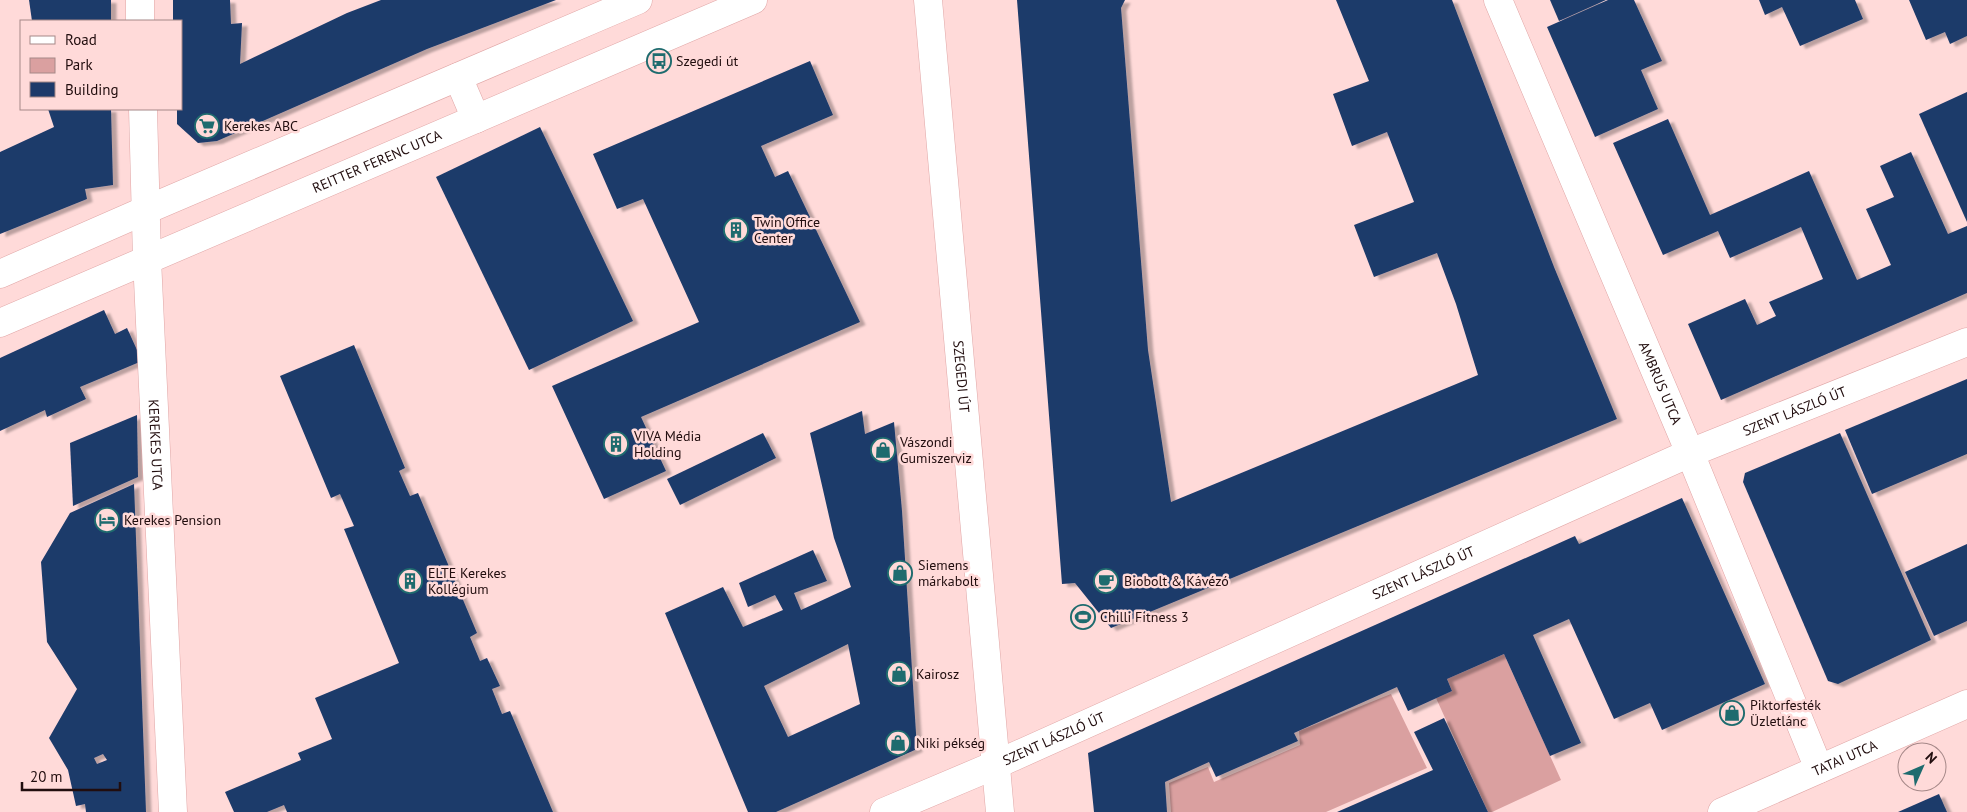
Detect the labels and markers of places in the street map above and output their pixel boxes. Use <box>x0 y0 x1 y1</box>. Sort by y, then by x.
bus stop icon: Szegedi út <box>646 48 672 74</box>
place label: Szegedi út <box>676 52 739 70</box>
supermarket icon: Kerekes ABC <box>194 113 220 139</box>
place label: Kerekes ABC <box>224 117 298 135</box>
place label: Twin Office Center <box>754 213 820 247</box>
building icon: Twin Office Center <box>723 217 749 243</box>
place label: VIVA Média Holding <box>633 427 701 461</box>
building icon: VIVA Média Holding <box>603 431 629 457</box>
place label: Vászondi Gumiszerviz <box>899 433 972 467</box>
shop icon: Vászondi Gumiszerviz <box>870 437 896 463</box>
hotel icon: Kerekes Pension <box>94 507 120 533</box>
place label: Kerekes Pension <box>124 511 221 529</box>
place label: Siemens márkabolt <box>918 556 979 590</box>
shop icon: Siemens márkabolt <box>887 560 913 586</box>
place label: ELTE Kerekes Kollégium <box>428 564 507 598</box>
building icon: ELTE Kerekes Kollégium <box>397 568 423 594</box>
cafe icon: Biobolt & Kávézó <box>1093 568 1119 594</box>
place label: Biobolt & Kávézó <box>1124 572 1229 590</box>
sports icon: Chilli Fitness 3 <box>1070 604 1096 630</box>
place label: Chilli Fitness 3 <box>1100 608 1189 626</box>
shop icon: Kairosz <box>886 661 912 687</box>
place label: Kairosz <box>916 665 959 683</box>
place label: Piktorfesték Üzletlánc <box>1750 696 1821 730</box>
shop icon: Piktorfesték Üzletlánc <box>1719 700 1745 726</box>
shop icon: Niki pékség <box>885 730 911 756</box>
place label: Niki pékség <box>916 734 985 752</box>

